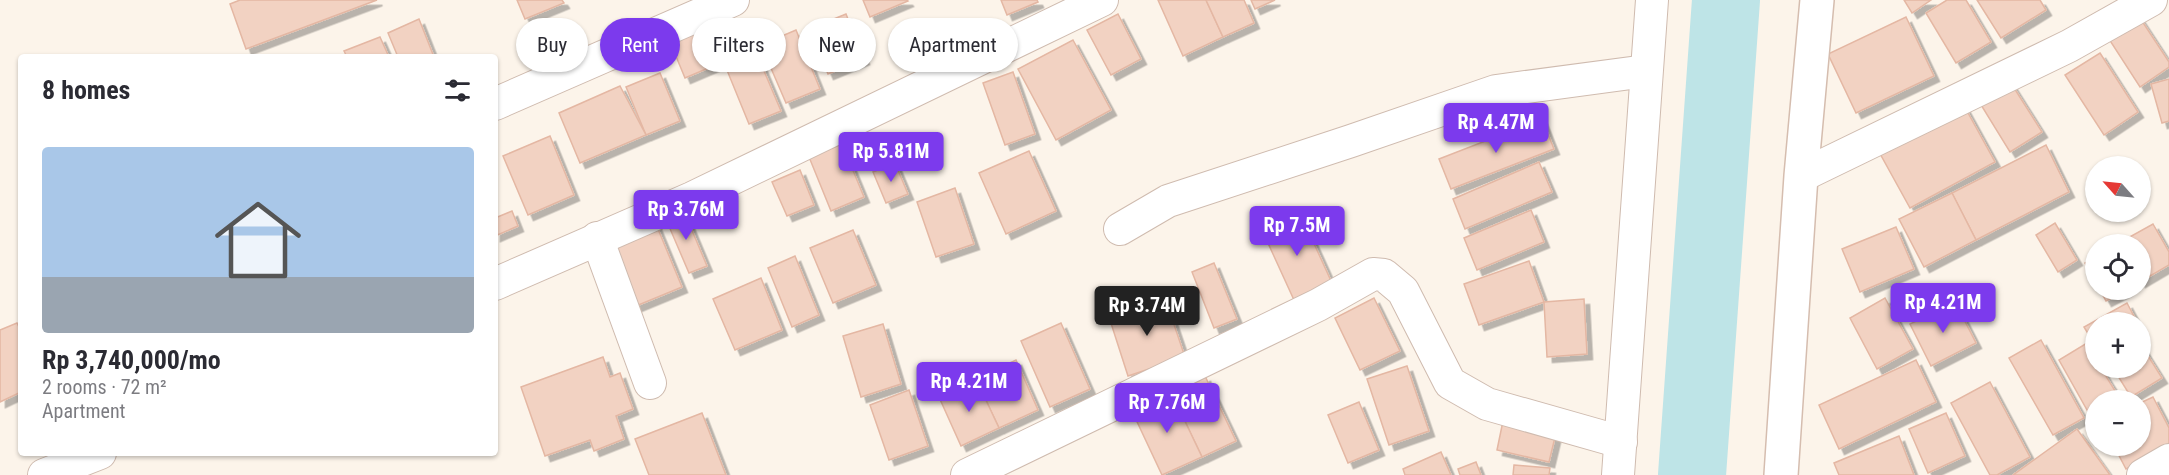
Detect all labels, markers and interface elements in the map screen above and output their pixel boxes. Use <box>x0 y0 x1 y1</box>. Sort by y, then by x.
chip: Buy <box>516 18 588 72</box>
chip: Rent <box>600 18 680 72</box>
chip: Filters <box>692 18 786 72</box>
chip: New <box>798 18 876 72</box>
chip: Apartment <box>888 18 1018 72</box>
icon: filters <box>441 74 474 107</box>
text: 8 homes <box>42 75 130 105</box>
pin: Rp 4.47M <box>1434 103 1558 154</box>
text: Rp 4.47M <box>1458 110 1534 134</box>
pin: Rp 5.81M <box>829 132 953 183</box>
text: Rp 5.81M <box>853 139 929 163</box>
north arrow <box>2085 156 2151 222</box>
map controls <box>2085 156 2151 456</box>
icon: home <box>204 186 312 294</box>
pin: Rp 3.76M <box>624 190 748 241</box>
text: Rp 3.76M <box>648 197 724 221</box>
pin: Rp 7.5M <box>1242 206 1352 257</box>
text: Rp 7.5M <box>1264 213 1330 237</box>
button: locate <box>2085 234 2151 300</box>
pin: Rp 4.21M <box>1881 283 2005 334</box>
pin: Rp 3.74M <box>1085 286 1209 337</box>
text: Rp 4.21M <box>1905 290 1981 314</box>
text: Rp 3.74M <box>1109 293 1185 317</box>
button: + <box>2085 312 2151 378</box>
text: Rp 3,740,000/mo <box>42 345 221 375</box>
pin: Rp 4.21M <box>907 362 1031 413</box>
text: Rp 4.21M <box>931 369 1007 393</box>
text: 2 rooms · 72 m² <box>42 375 167 399</box>
pin: Rp 7.76M <box>1105 383 1229 434</box>
text: Rp 7.76M <box>1129 390 1205 414</box>
button: − <box>2085 390 2151 456</box>
text: Apartment <box>42 399 126 423</box>

